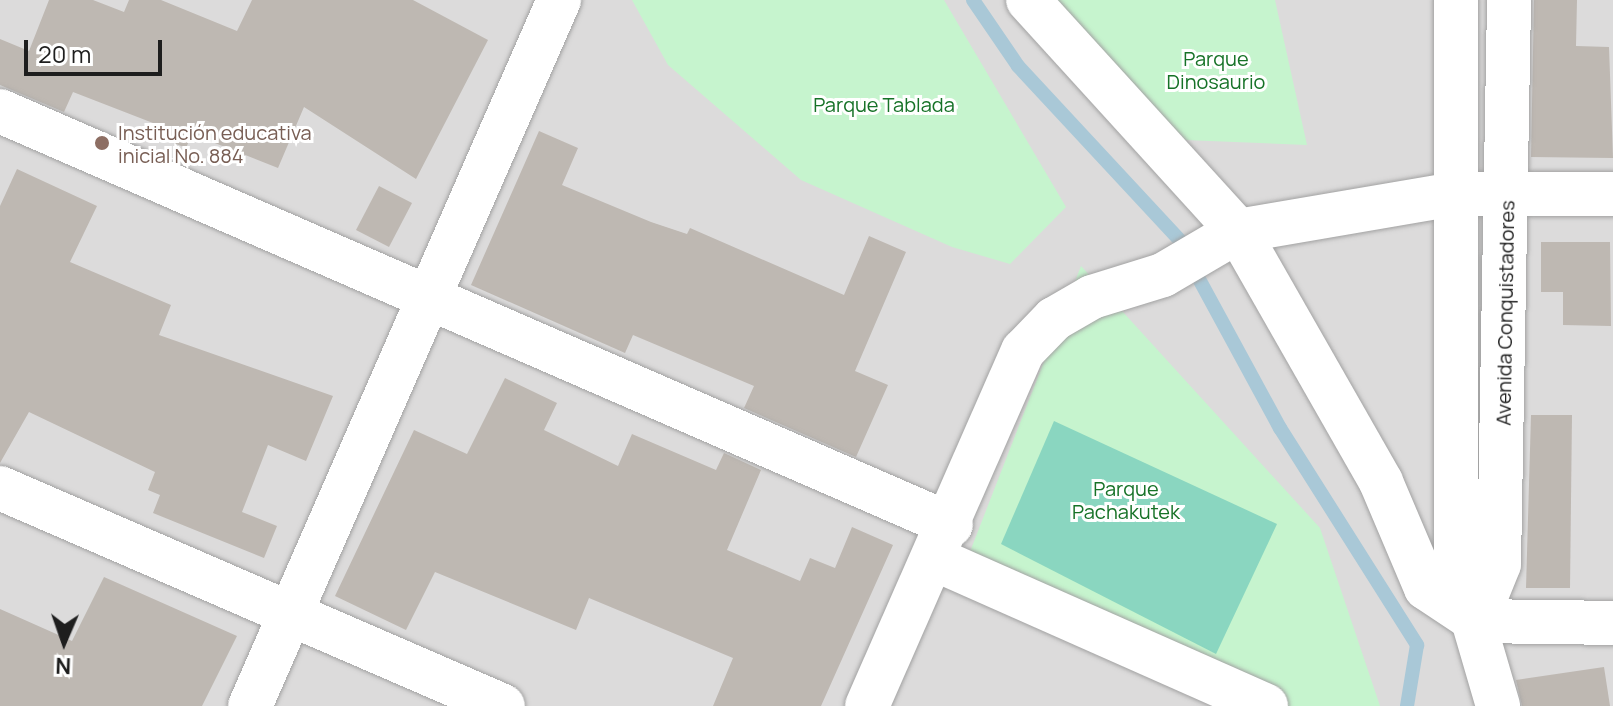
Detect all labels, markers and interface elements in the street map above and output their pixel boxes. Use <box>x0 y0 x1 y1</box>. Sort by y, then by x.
scale bar <box>28 24 166 74</box>
text: 20 m <box>38 37 91 70</box>
park label: Parque Dinosaurio <box>1167 47 1265 94</box>
park label: Parque Tablada <box>813 92 955 116</box>
place label: Institución educativa inicial No. 884 <box>118 120 312 167</box>
marker: Institución educativa inicial No. 884 <box>93 134 111 152</box>
street label: Avenida Conquistadores <box>1491 200 1519 426</box>
park label: Parque Pachakutek <box>1072 477 1180 524</box>
north arrow <box>24 602 104 682</box>
text: N <box>55 651 72 681</box>

